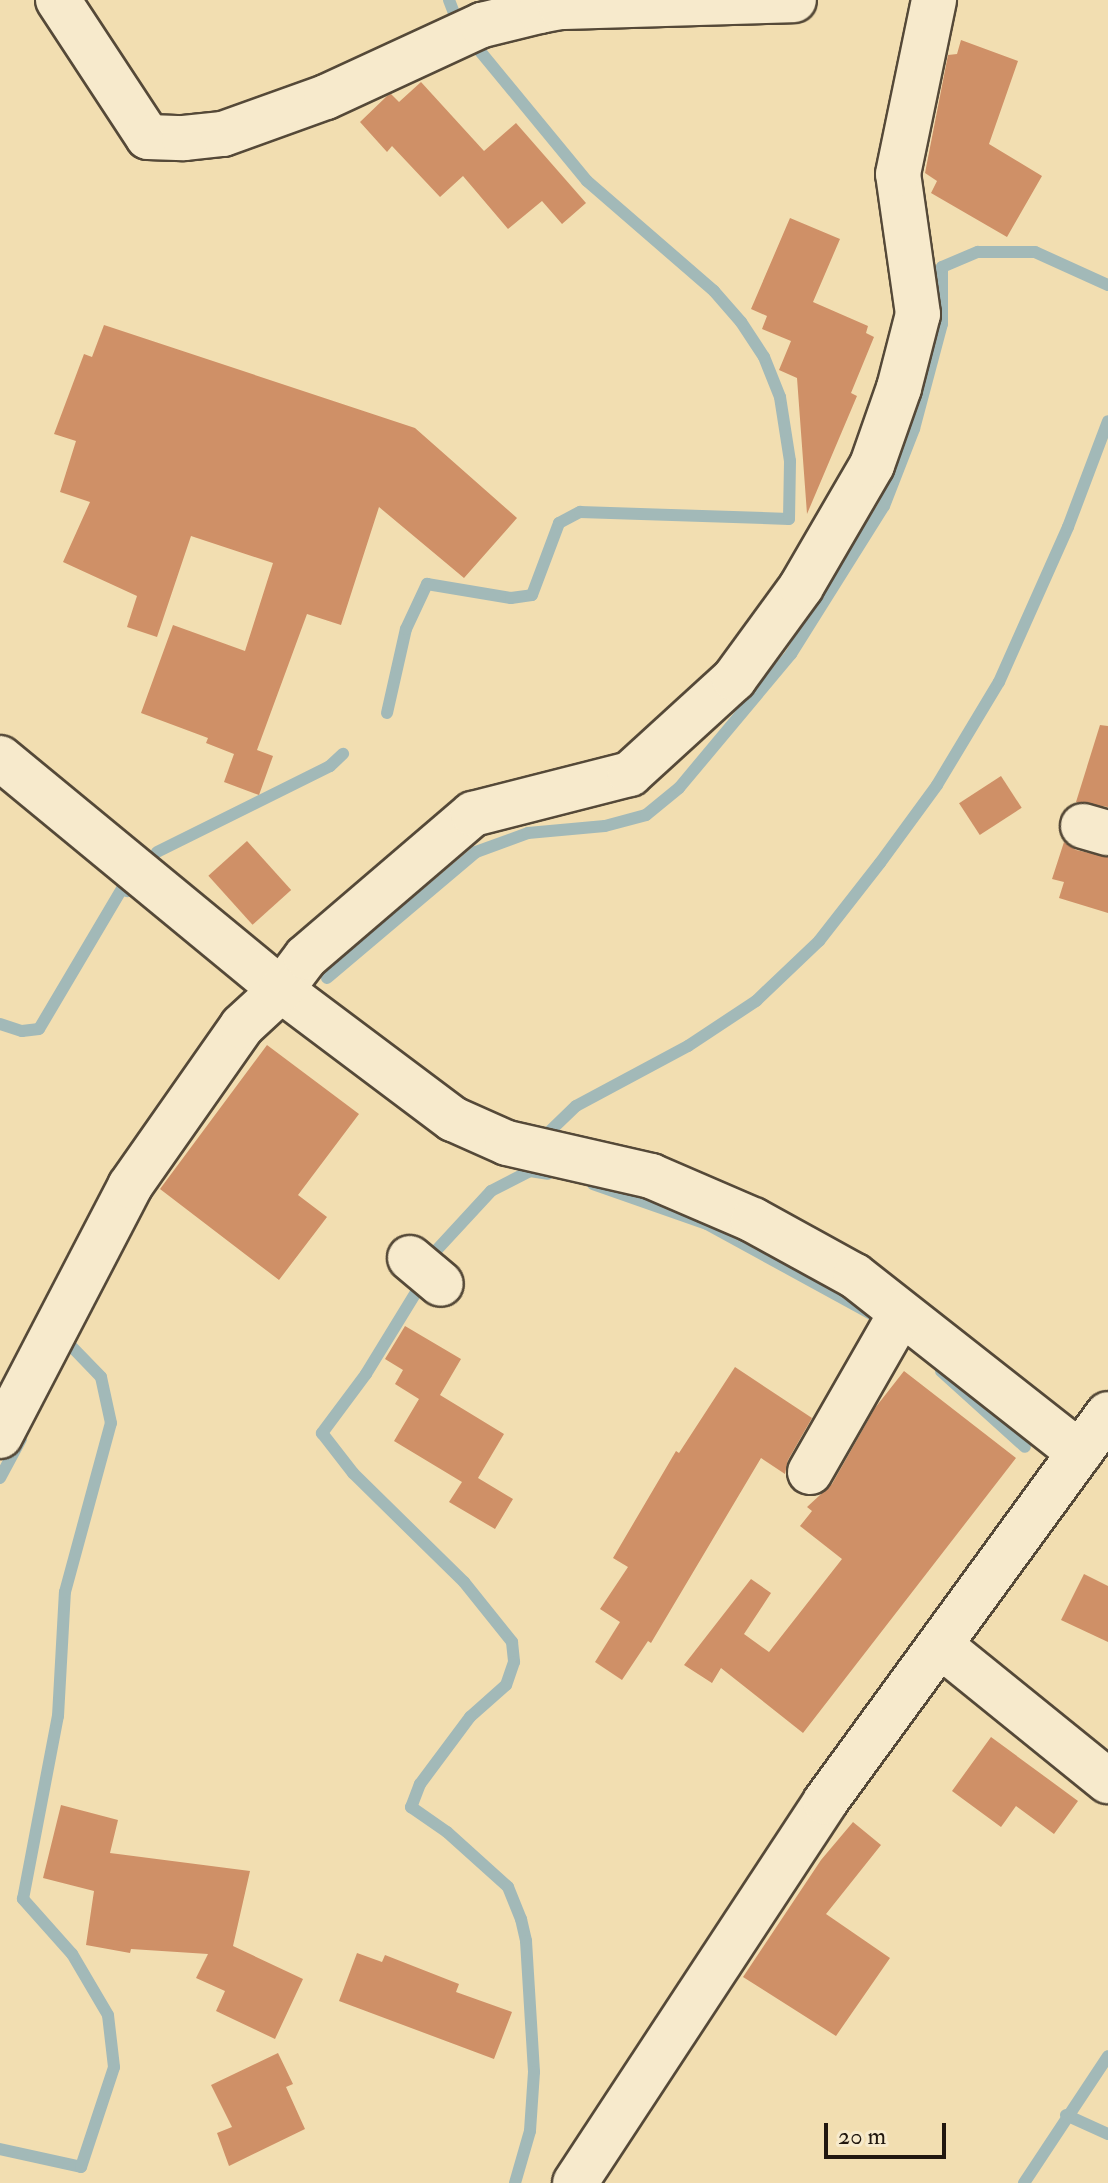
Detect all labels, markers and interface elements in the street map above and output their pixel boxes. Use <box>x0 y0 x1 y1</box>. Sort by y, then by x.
scale bar <box>828 2107 950 2157</box>
text: 20 m <box>838 2121 886 2152</box>

